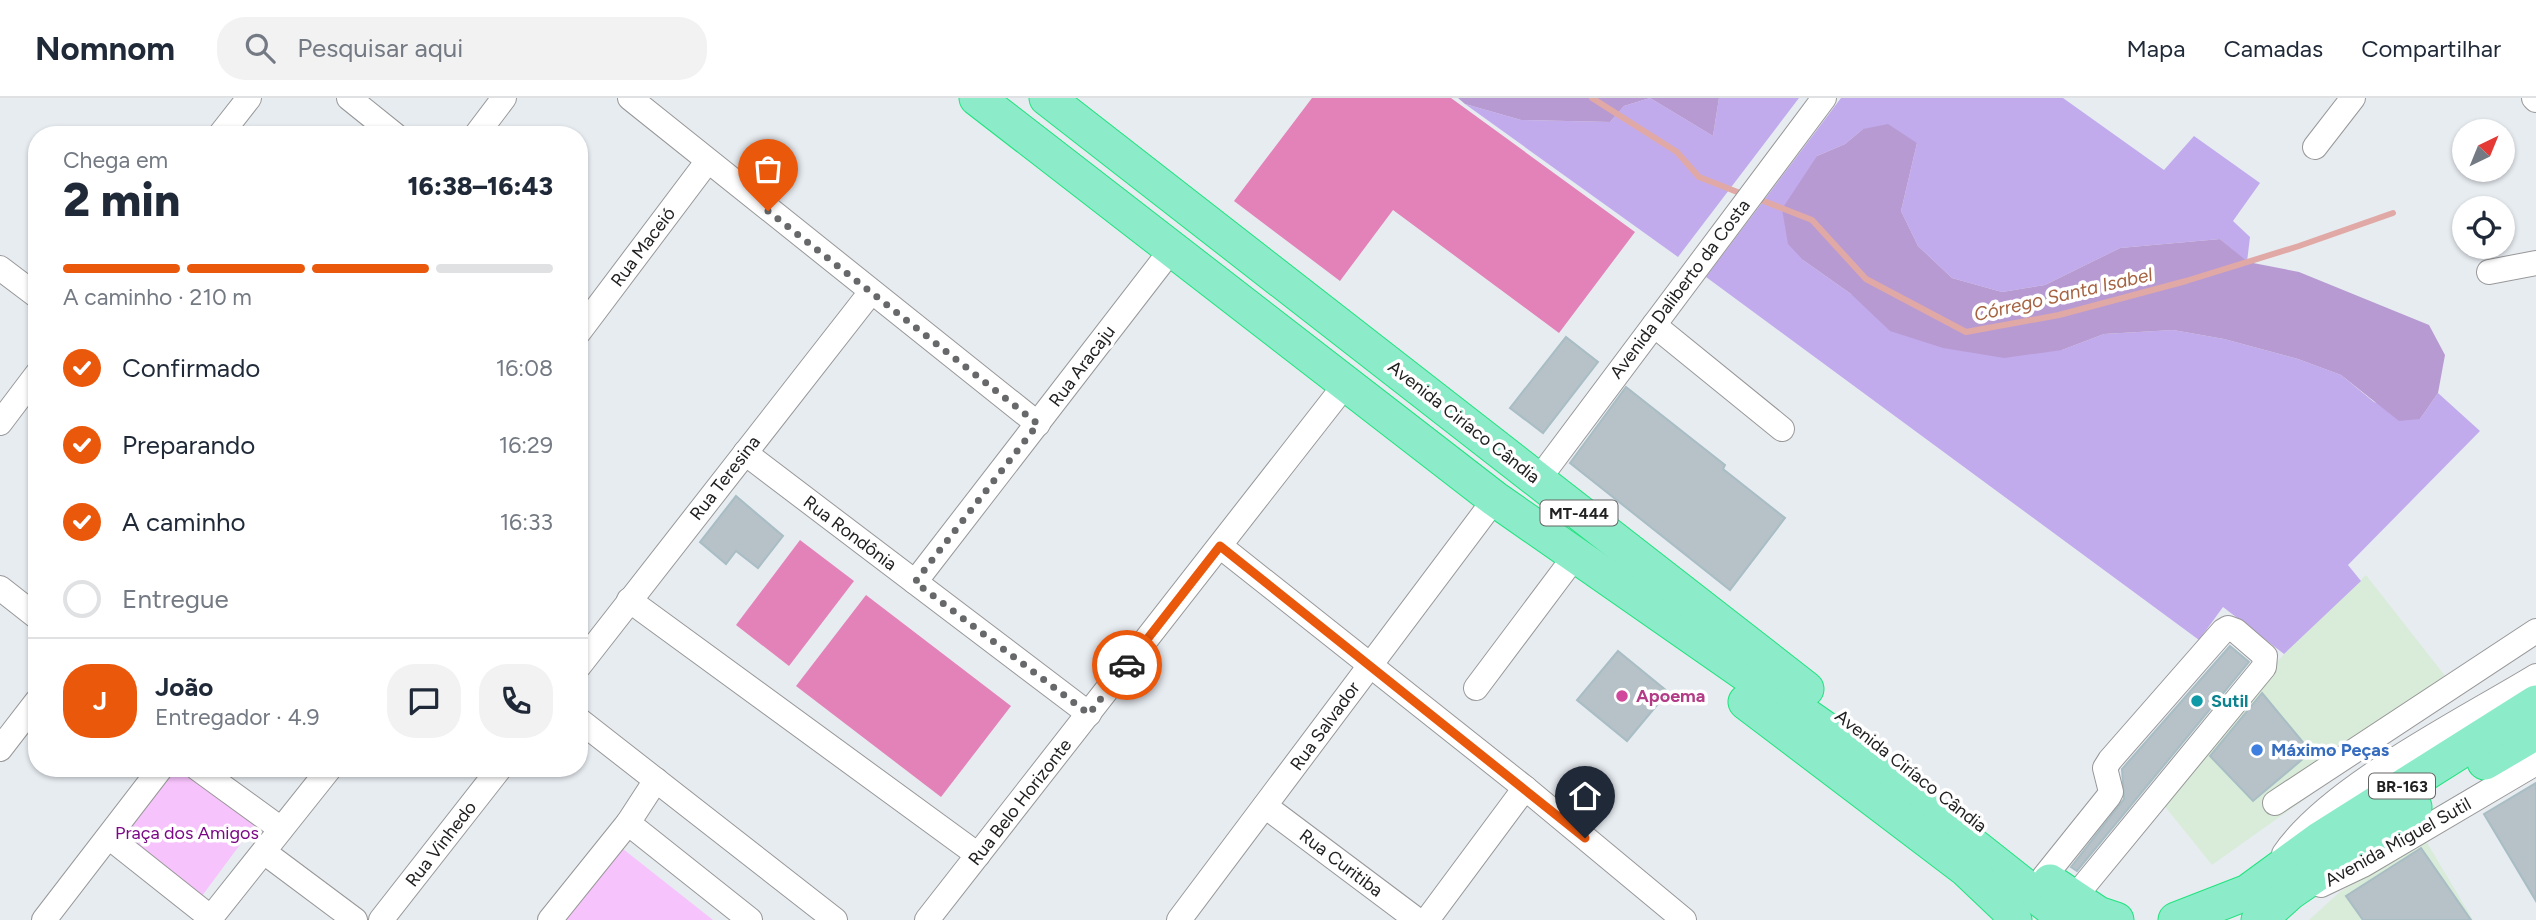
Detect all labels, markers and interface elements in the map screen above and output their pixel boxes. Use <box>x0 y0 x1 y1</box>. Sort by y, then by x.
search box <box>217 17 707 80</box>
text: Nomnom <box>35 29 175 68</box>
icon: search <box>241 29 279 67</box>
text: Pesquisar aqui <box>297 32 463 64</box>
text: Mapa <box>2126 34 2185 63</box>
text: Camadas <box>2223 34 2323 63</box>
text: Compartilhar <box>2361 34 2501 63</box>
north arrow <box>2452 119 2515 182</box>
map controls <box>2452 119 2515 259</box>
pin <box>738 139 798 211</box>
text: Chega em <box>63 146 168 174</box>
icon: bag <box>749 150 787 188</box>
text: 16:38–16:43 <box>408 170 553 202</box>
text: 2 min <box>63 172 180 228</box>
street label: Avenida Daliberto da Costa <box>1605 195 1755 383</box>
button: locate <box>2452 196 2515 259</box>
street label: Rua Maceió <box>606 203 680 291</box>
water label: Córrego Santa Isabel <box>1972 263 2155 326</box>
text: A caminho · 210 m <box>63 283 252 311</box>
street label: Rua Aracaju <box>1044 321 1120 411</box>
icon: check <box>63 349 101 387</box>
text: Confirmado <box>122 352 260 384</box>
text: 16:08 <box>496 354 553 382</box>
street label: Avenida Ciríaco Cândia <box>1384 356 1544 488</box>
icon: check <box>63 426 101 464</box>
text: Preparando <box>122 429 255 461</box>
text: 16:29 <box>499 431 553 459</box>
street label: Rua Teresina <box>685 431 765 525</box>
street label: Rua Rondônia <box>799 491 901 575</box>
road number: MT-444 <box>1540 500 1618 526</box>
icon: check <box>63 503 101 541</box>
text: A caminho <box>122 506 246 538</box>
text: 16:33 <box>500 508 553 536</box>
text: Entregue <box>122 583 229 615</box>
courier <box>1092 630 1162 700</box>
icon: car <box>1108 646 1146 684</box>
button: chat <box>387 664 461 738</box>
button: phone <box>479 664 553 738</box>
text: João <box>155 671 213 703</box>
street label: Rua Salvador <box>1285 677 1365 775</box>
text: J <box>93 685 107 717</box>
place label: Apoema <box>1636 685 1705 707</box>
marker: Apoema <box>1614 688 1630 704</box>
place label: Sutil <box>2211 690 2249 712</box>
marker: Sutil <box>2189 693 2205 709</box>
text: Entregador · 4.9 <box>155 703 320 731</box>
street label: Avenida Ciríaco Cândia <box>1831 705 1991 837</box>
street label: Rua Belo Horizonte <box>964 734 1076 870</box>
place label: Máximo Peças <box>2271 739 2390 761</box>
marker: Máximo Peças <box>2249 742 2265 758</box>
pin <box>1555 766 1615 838</box>
road number: BR-163 <box>2369 774 2435 799</box>
icon: home <box>1566 777 1604 815</box>
street label: Avenida Miguel Sutil <box>2321 793 2475 891</box>
street label: Rua Vinhedo <box>401 797 481 891</box>
park label: Praça dos Amigos <box>115 822 259 844</box>
street label: Rua Curitiba <box>1295 824 1387 902</box>

